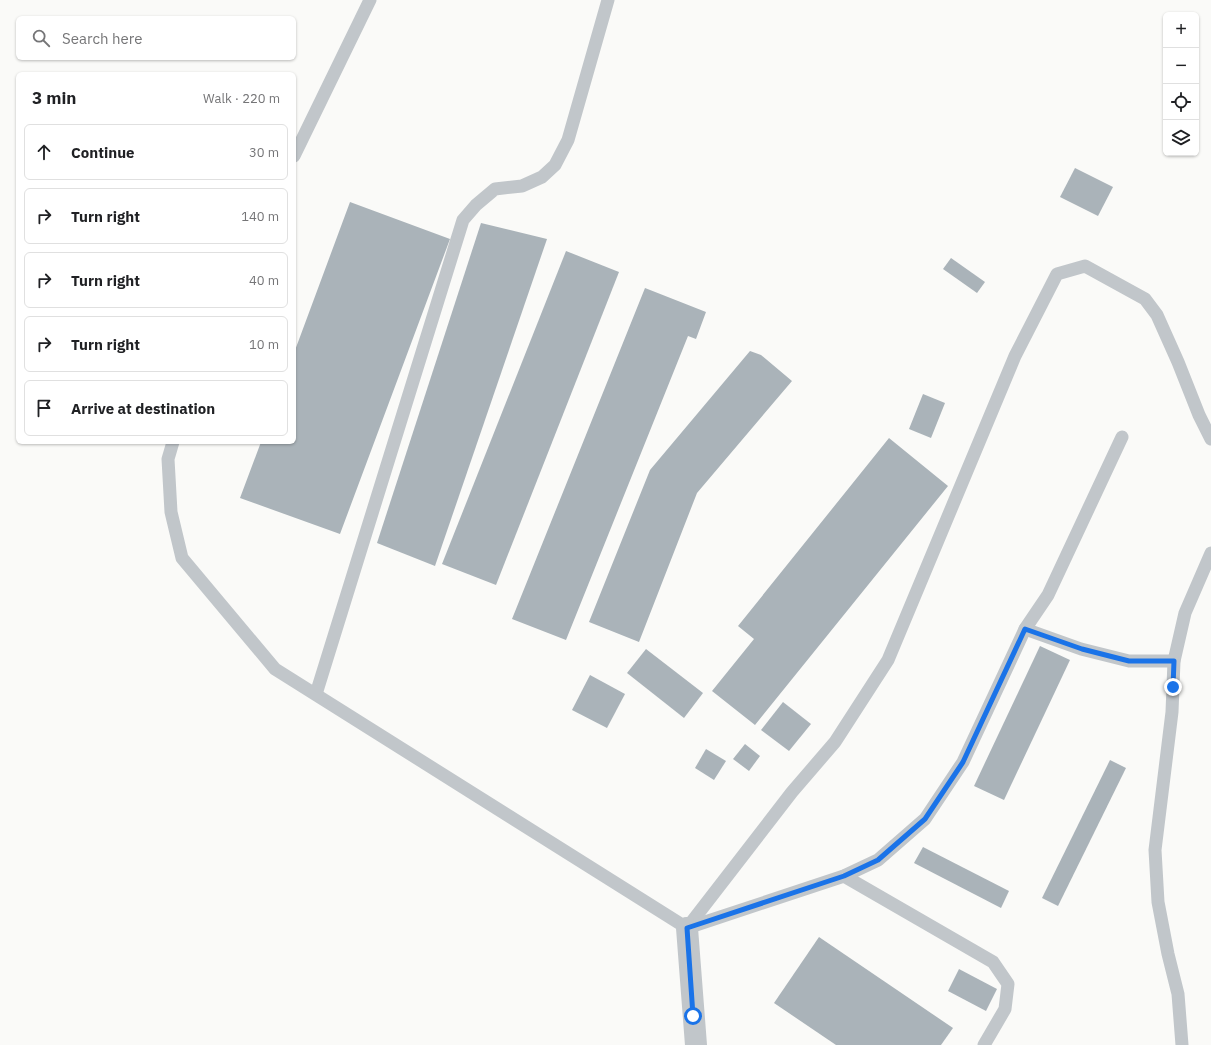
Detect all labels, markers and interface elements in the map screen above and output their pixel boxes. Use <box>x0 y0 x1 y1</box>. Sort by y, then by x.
map controls <box>1163 12 1199 156</box>
button: + <box>1163 12 1199 48</box>
search box <box>16 16 296 60</box>
icon: search <box>30 27 52 49</box>
text: Search here <box>62 29 142 48</box>
button: − <box>1163 48 1199 84</box>
button: locate <box>1163 84 1199 120</box>
text: 3 min <box>32 87 76 109</box>
text: Walk · 220 m <box>203 90 280 107</box>
button: layers <box>1163 120 1199 156</box>
icon: ahead <box>33 141 55 163</box>
text: Continue <box>71 143 135 162</box>
text: 30 m <box>249 144 279 161</box>
icon: right <box>33 205 55 227</box>
text: Turn right <box>71 207 140 226</box>
text: 140 m <box>241 208 279 225</box>
icon: right <box>33 269 55 291</box>
text: Turn right <box>71 271 140 290</box>
text: 40 m <box>249 272 279 289</box>
icon: right <box>33 333 55 355</box>
text: Turn right <box>71 335 140 354</box>
text: 10 m <box>249 336 279 353</box>
icon: arrive <box>33 397 55 419</box>
text: Arrive at destination <box>71 399 215 418</box>
route end <box>1164 678 1182 696</box>
route start <box>684 1007 702 1025</box>

